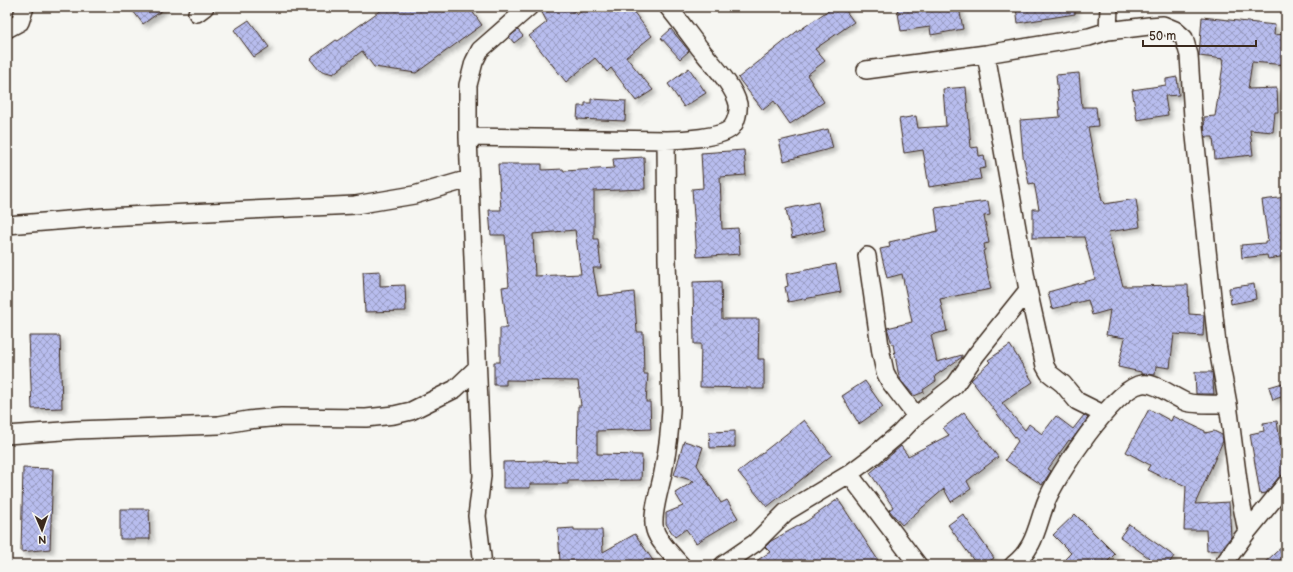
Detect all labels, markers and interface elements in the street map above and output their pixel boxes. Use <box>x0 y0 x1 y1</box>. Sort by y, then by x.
scale bar <box>1143 22 1256 48</box>
text: 50 m <box>1149 29 1176 44</box>
north arrow <box>22 510 62 550</box>
text: N <box>38 533 47 546</box>

